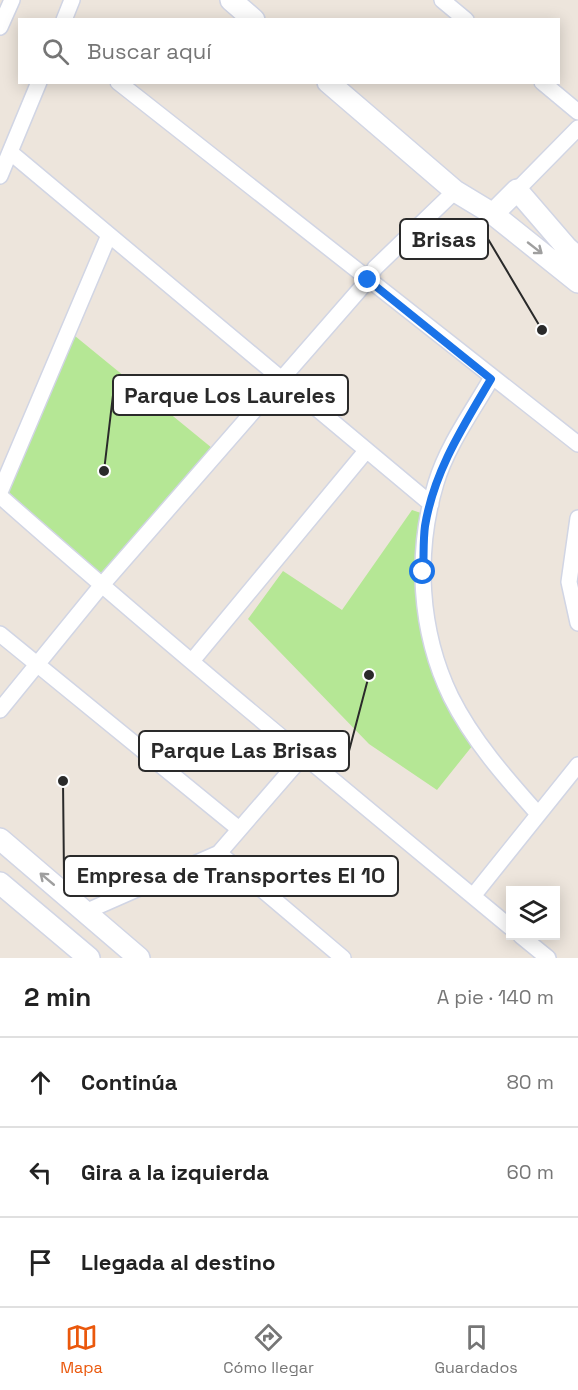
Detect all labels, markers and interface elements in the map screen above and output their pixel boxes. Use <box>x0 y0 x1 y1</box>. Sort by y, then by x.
search box <box>18 18 560 84</box>
icon: search <box>39 35 72 68</box>
text: Buscar aquí <box>87 37 212 65</box>
callout: Brisas <box>400 219 488 259</box>
text: Brisas <box>412 225 476 253</box>
one-way arrow <box>527 242 543 255</box>
route end <box>354 266 380 292</box>
callout: Parque Los Laureles <box>113 375 348 415</box>
text: Parque Los Laureles <box>124 381 336 409</box>
route start <box>409 558 435 584</box>
callout: Parque Las Brisas <box>139 731 349 771</box>
text: Parque Las Brisas <box>151 736 337 764</box>
callout: Empresa de Transportes El 10 <box>64 856 398 896</box>
text: Empresa de Transportes El 10 <box>77 861 385 889</box>
one-way arrow <box>40 872 55 886</box>
map controls <box>506 886 560 940</box>
button: layers <box>506 886 560 940</box>
text: 2 min <box>24 980 91 1014</box>
text: A pie · 140 m <box>437 984 554 1010</box>
icon: ahead <box>24 1066 57 1099</box>
text: Continúa <box>81 1068 177 1096</box>
text: 80 m <box>506 1069 554 1095</box>
icon: left <box>24 1156 57 1189</box>
text: Gira a la izquierda <box>81 1158 269 1186</box>
text: 60 m <box>507 1159 554 1185</box>
icon: arrive <box>24 1246 57 1279</box>
text: Llegada al destino <box>81 1248 275 1276</box>
tab: Mapa <box>60 1321 103 1378</box>
tab: Cómo llegar <box>223 1321 314 1378</box>
tab: Guardados <box>435 1321 518 1378</box>

